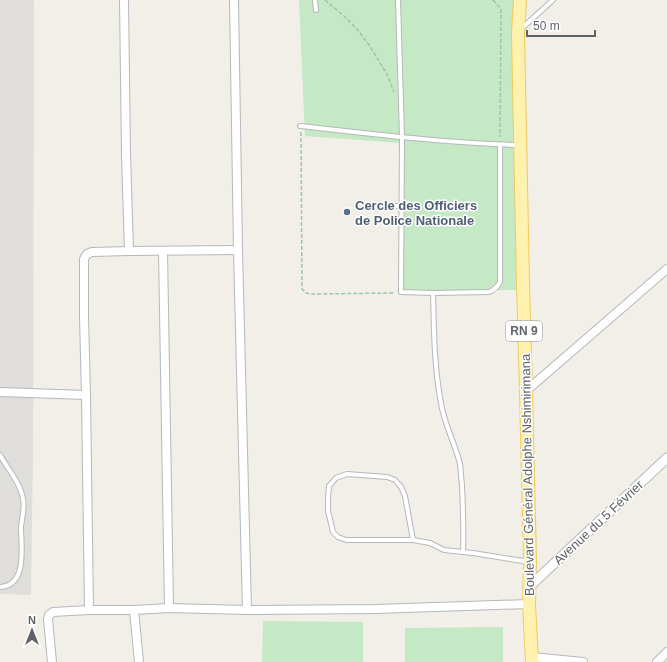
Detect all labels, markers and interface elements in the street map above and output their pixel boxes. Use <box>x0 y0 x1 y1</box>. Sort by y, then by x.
scale bar <box>527 12 595 38</box>
text: 50 m <box>533 19 560 33</box>
place label: Cercle des Officiers de Police Nationale <box>355 198 477 228</box>
marker: Cercle des Officiers de Police Nationale <box>342 207 352 217</box>
road number: RN 9 <box>506 321 542 341</box>
street label: Boulevard Général Adolphe Nshimirimana <box>518 353 537 596</box>
street label: Avenue du 5 Février <box>550 477 647 568</box>
north arrow <box>12 610 52 650</box>
text: N <box>28 614 36 626</box>

